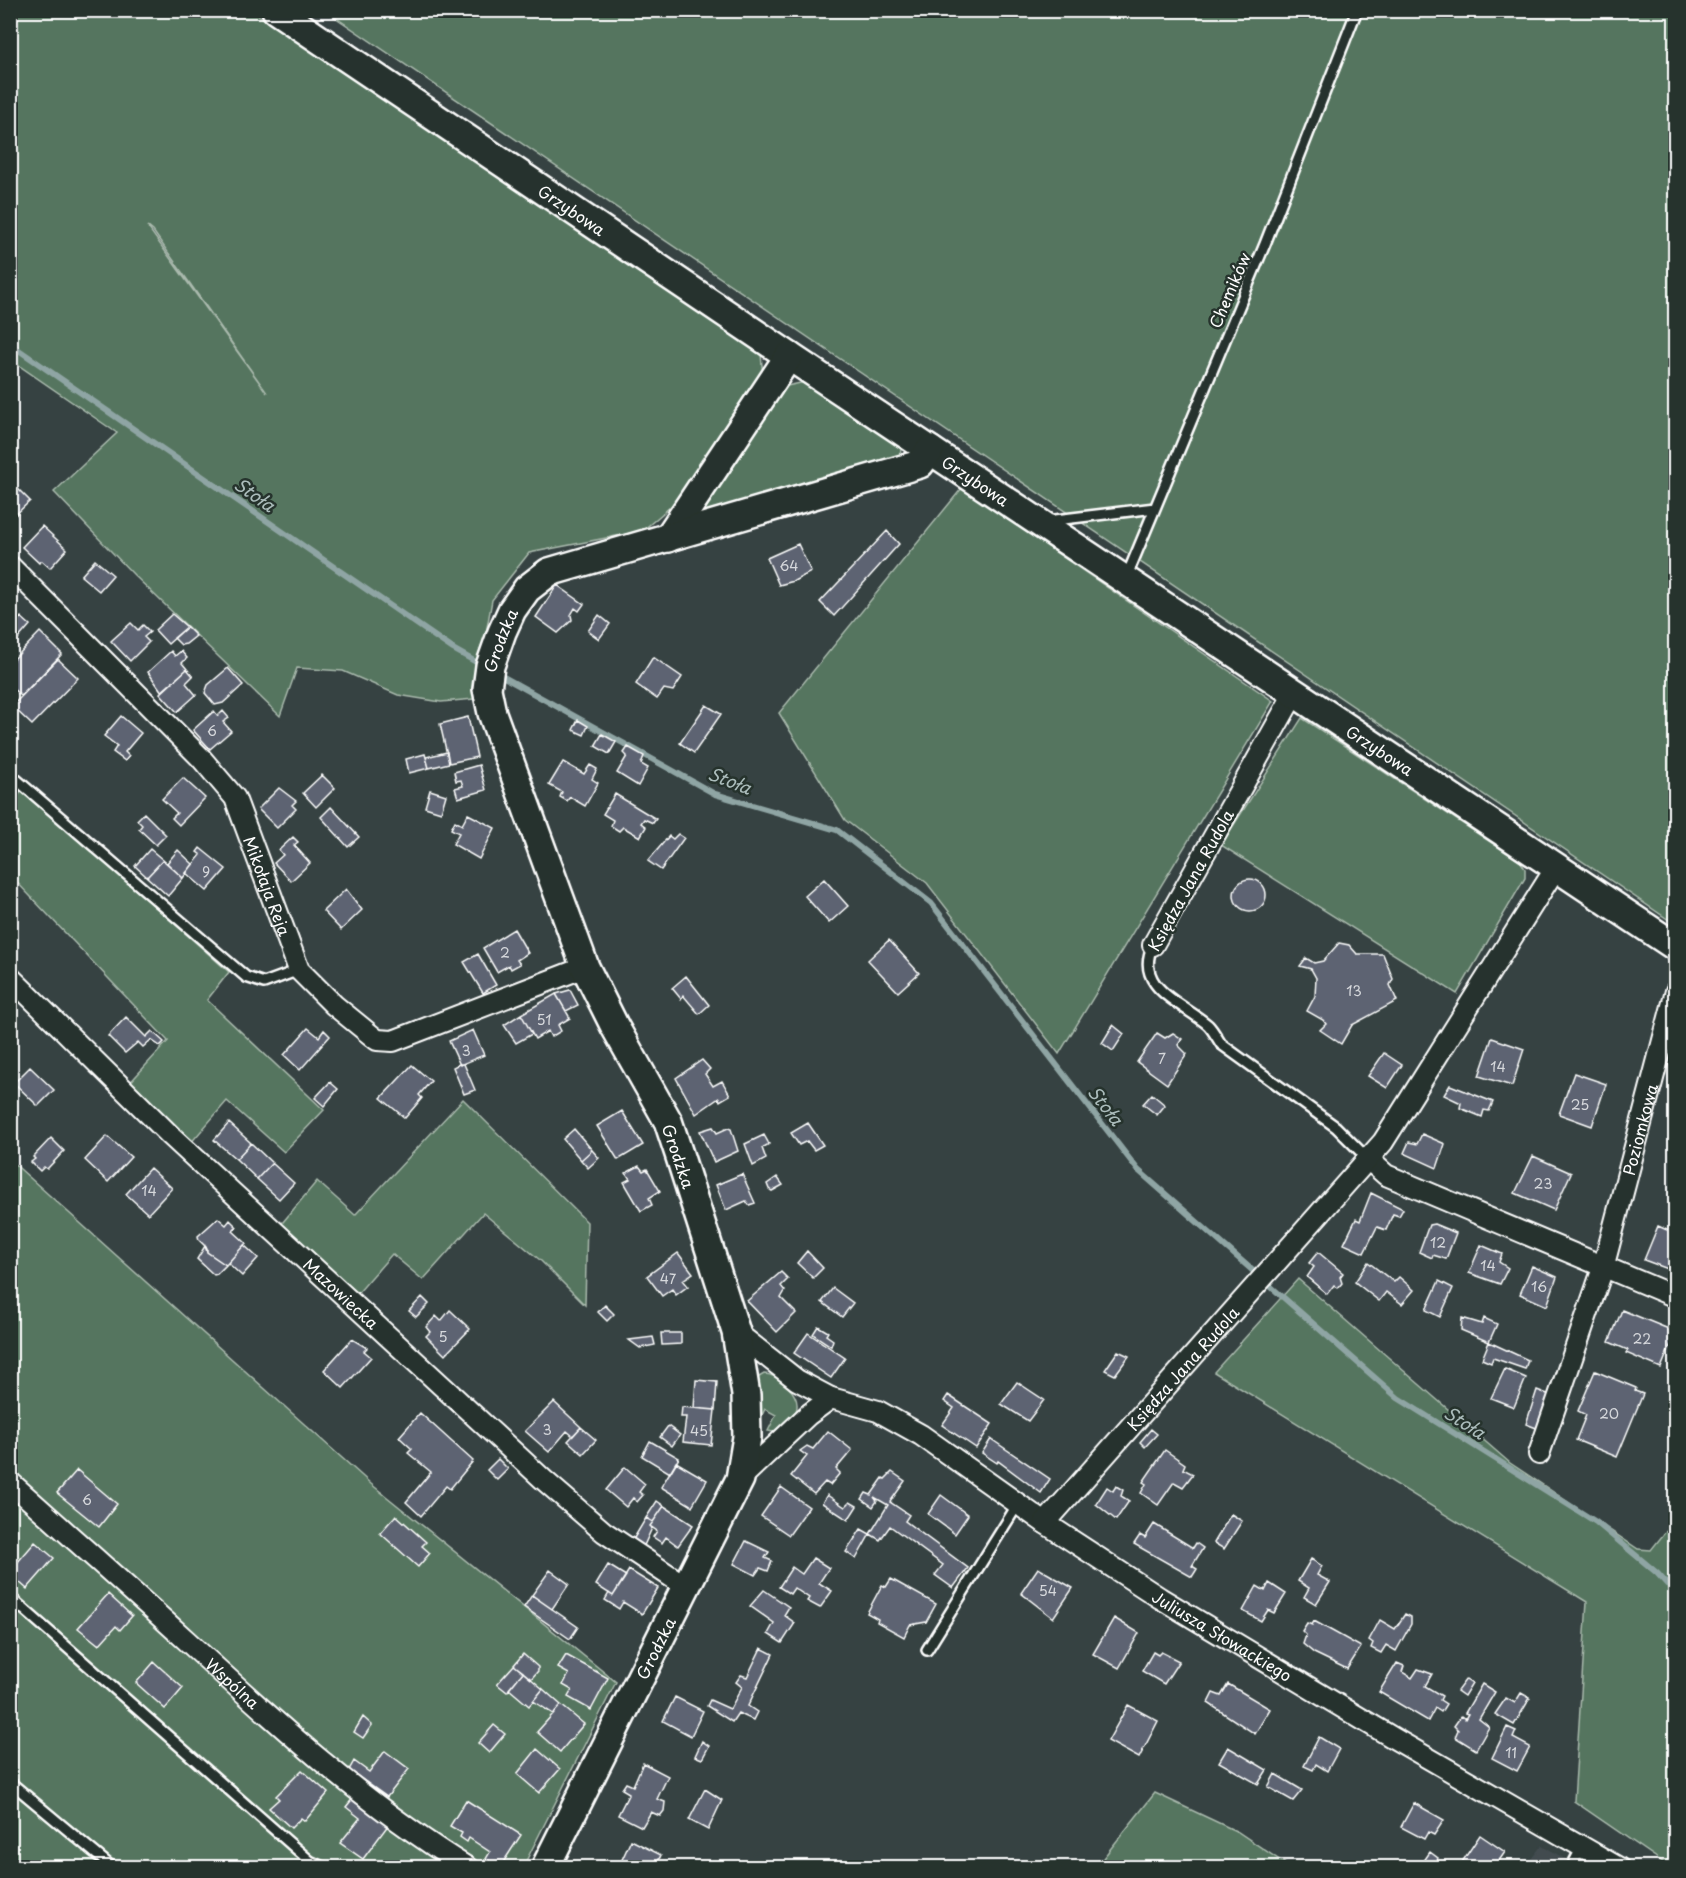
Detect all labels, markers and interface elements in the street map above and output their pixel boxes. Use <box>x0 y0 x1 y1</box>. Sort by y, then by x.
street label: Grzybowa <box>534 178 610 241</box>
street label: Chemików <box>1202 249 1256 331</box>
street label: Grzybowa <box>937 449 1014 512</box>
water label: Stoła <box>229 470 282 518</box>
house number: 64 <box>779 555 799 576</box>
street label: Grodzka <box>477 604 523 675</box>
street label: Grzybowa <box>1342 719 1419 781</box>
house number: 6 <box>207 720 217 741</box>
water label: Stoła <box>704 759 756 801</box>
street label: Księdza Jana Rudola <box>1141 805 1239 955</box>
street label: Mikołaja Reja <box>238 833 297 939</box>
house number: 9 <box>202 861 210 882</box>
house number: 2 <box>500 942 510 963</box>
house number: 13 <box>1346 980 1362 1001</box>
house number: 51 <box>537 1009 551 1030</box>
house number: 3 <box>461 1040 471 1061</box>
house number: 7 <box>1158 1048 1166 1069</box>
house number: 14 <box>1490 1056 1506 1077</box>
water label: Stoła <box>1082 1079 1131 1131</box>
street label: Poziomkowa <box>1616 1081 1663 1178</box>
house number: 25 <box>1571 1094 1589 1115</box>
street label: Grodzka <box>657 1121 701 1192</box>
house number: 23 <box>1534 1173 1552 1194</box>
house number: 14 <box>141 1180 157 1201</box>
house number: 12 <box>1430 1232 1446 1253</box>
street label: Mazowiecka <box>298 1252 384 1334</box>
house number: 14 <box>1480 1255 1496 1276</box>
house number: 47 <box>660 1268 677 1289</box>
house number: 16 <box>1531 1276 1547 1297</box>
street label: Księdza Jana Rudola <box>1121 1301 1244 1435</box>
house number: 5 <box>438 1326 448 1347</box>
house number: 22 <box>1633 1328 1651 1349</box>
water label: Stoła <box>1439 1399 1492 1446</box>
house number: 20 <box>1599 1403 1619 1424</box>
house number: 3 <box>542 1419 552 1440</box>
house number: 45 <box>690 1420 708 1441</box>
house number: 6 <box>82 1489 92 1510</box>
house number: 54 <box>1039 1580 1057 1601</box>
street label: Juliusza Słowackiego <box>1148 1584 1297 1687</box>
street label: Grodzka <box>630 1613 681 1683</box>
street label: Wspólna <box>200 1652 265 1714</box>
house number: 11 <box>1505 1742 1517 1763</box>

